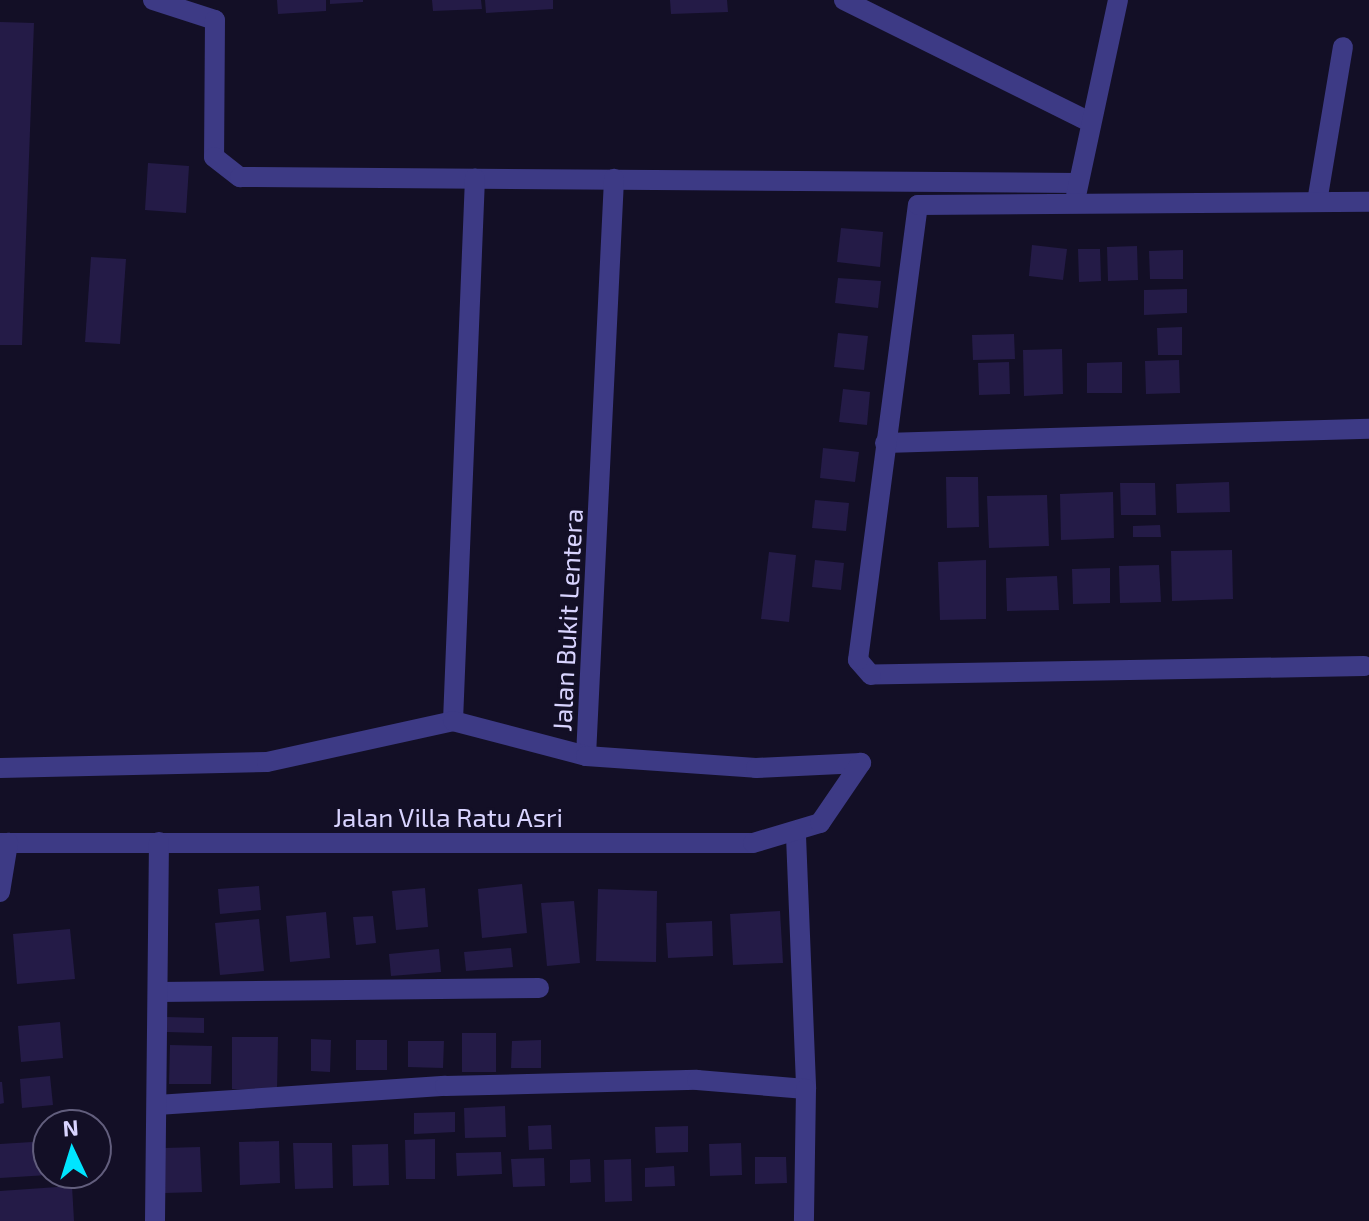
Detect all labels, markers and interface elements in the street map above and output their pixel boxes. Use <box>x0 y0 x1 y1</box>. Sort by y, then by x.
street label: Jalan Bukit Lentera <box>546 508 588 732</box>
street label: Jalan Villa Ratu Asri <box>333 801 563 833</box>
north arrow <box>32 1109 112 1189</box>
text: N <box>62 1114 79 1141</box>

